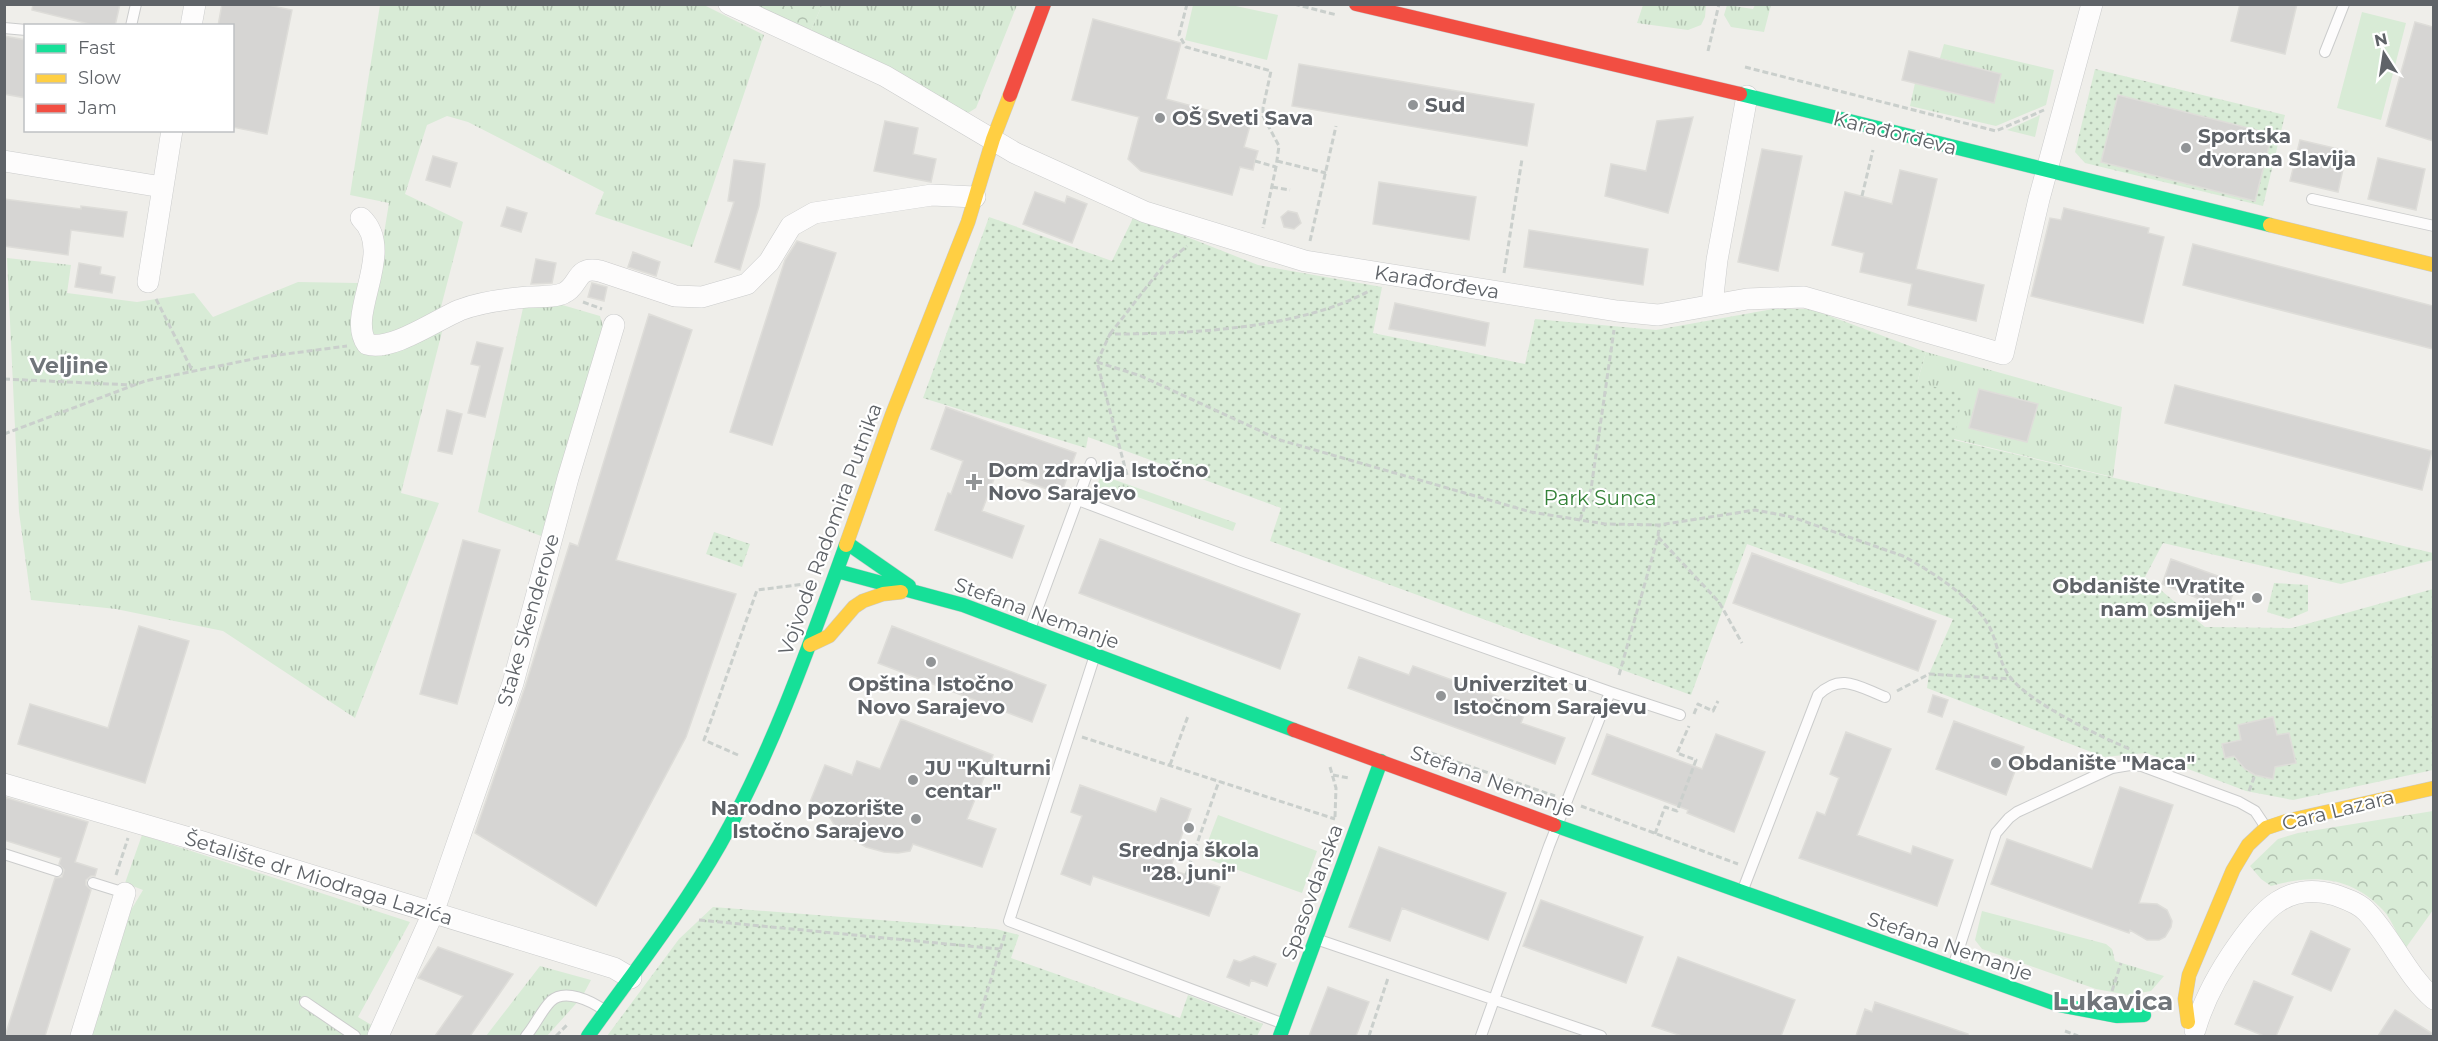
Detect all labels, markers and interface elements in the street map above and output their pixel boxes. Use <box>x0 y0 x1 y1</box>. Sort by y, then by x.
legend <box>24 24 234 132</box>
north arrow <box>2354 24 2414 84</box>
text: N <box>2373 29 2389 50</box>
text: Fast <box>78 37 116 59</box>
text: Slow <box>78 67 121 89</box>
place label: Sud <box>1425 93 1465 117</box>
text: Jam <box>77 97 117 119</box>
marker: Sud <box>1406 98 1420 112</box>
place label: OŠ Sveti Sava <box>1172 106 1313 130</box>
street label: Karađorđeva <box>1831 106 1959 160</box>
marker: OŠ Sveti Sava <box>1153 111 1167 125</box>
place label: Sportska dvorana Slavija <box>2198 124 2356 171</box>
marker: Sportska dvorana Slavija <box>2179 141 2193 155</box>
street label: Karađorđeva <box>1373 260 1501 304</box>
district label: Veljine <box>29 352 108 379</box>
street label: Vojvode Radomira Putnika <box>773 400 887 658</box>
place label: Dom zdravlja Istočno Novo Sarajevo <box>988 458 1208 505</box>
marker: Dom zdravlja Istočno Novo Sarajevo <box>965 473 983 491</box>
park label: Park Sunca <box>1543 486 1657 510</box>
street label: Stake Skenderove <box>492 531 564 709</box>
street label: Stefana Nemanje <box>951 572 1123 654</box>
place label: Obdanište "Vratite nam osmijeh" <box>2052 574 2245 621</box>
marker: Obdanište "Vratite nam osmijeh" <box>2250 591 2264 605</box>
marker: Opština Istočno Novo Sarajevo <box>924 655 938 669</box>
place label: Opština Istočno Novo Sarajevo <box>848 672 1014 719</box>
place label: Univerzitet u Istočnom Sarajevu <box>1453 672 1647 719</box>
marker: Univerzitet u Istočnom Sarajevu <box>1434 689 1448 703</box>
street label: Stefana Nemanje <box>1407 740 1579 822</box>
place label: Obdanište "Maca" <box>2008 751 2195 775</box>
place label: JU "Kulturni centar" <box>924 756 1051 803</box>
marker: Obdanište "Maca" <box>1989 756 2003 770</box>
marker: JU "Kulturni centar" <box>906 773 920 787</box>
street label: Cara Lazara <box>2279 784 2397 836</box>
place label: Narodno pozorište Istočno Sarajevo <box>711 796 904 843</box>
marker: Narodno pozorište Istočno Sarajevo <box>909 812 923 826</box>
marker: Srednja škola "28. juni" <box>1182 821 1196 835</box>
street label: Spasovdanska <box>1276 821 1348 963</box>
street label: Šetalište dr Miodraga Lazića <box>182 826 456 930</box>
place label: Srednja škola "28. juni" <box>1119 838 1259 885</box>
street label: Stefana Nemanje <box>1864 906 2036 986</box>
district label: Lukavica <box>2053 985 2173 1017</box>

